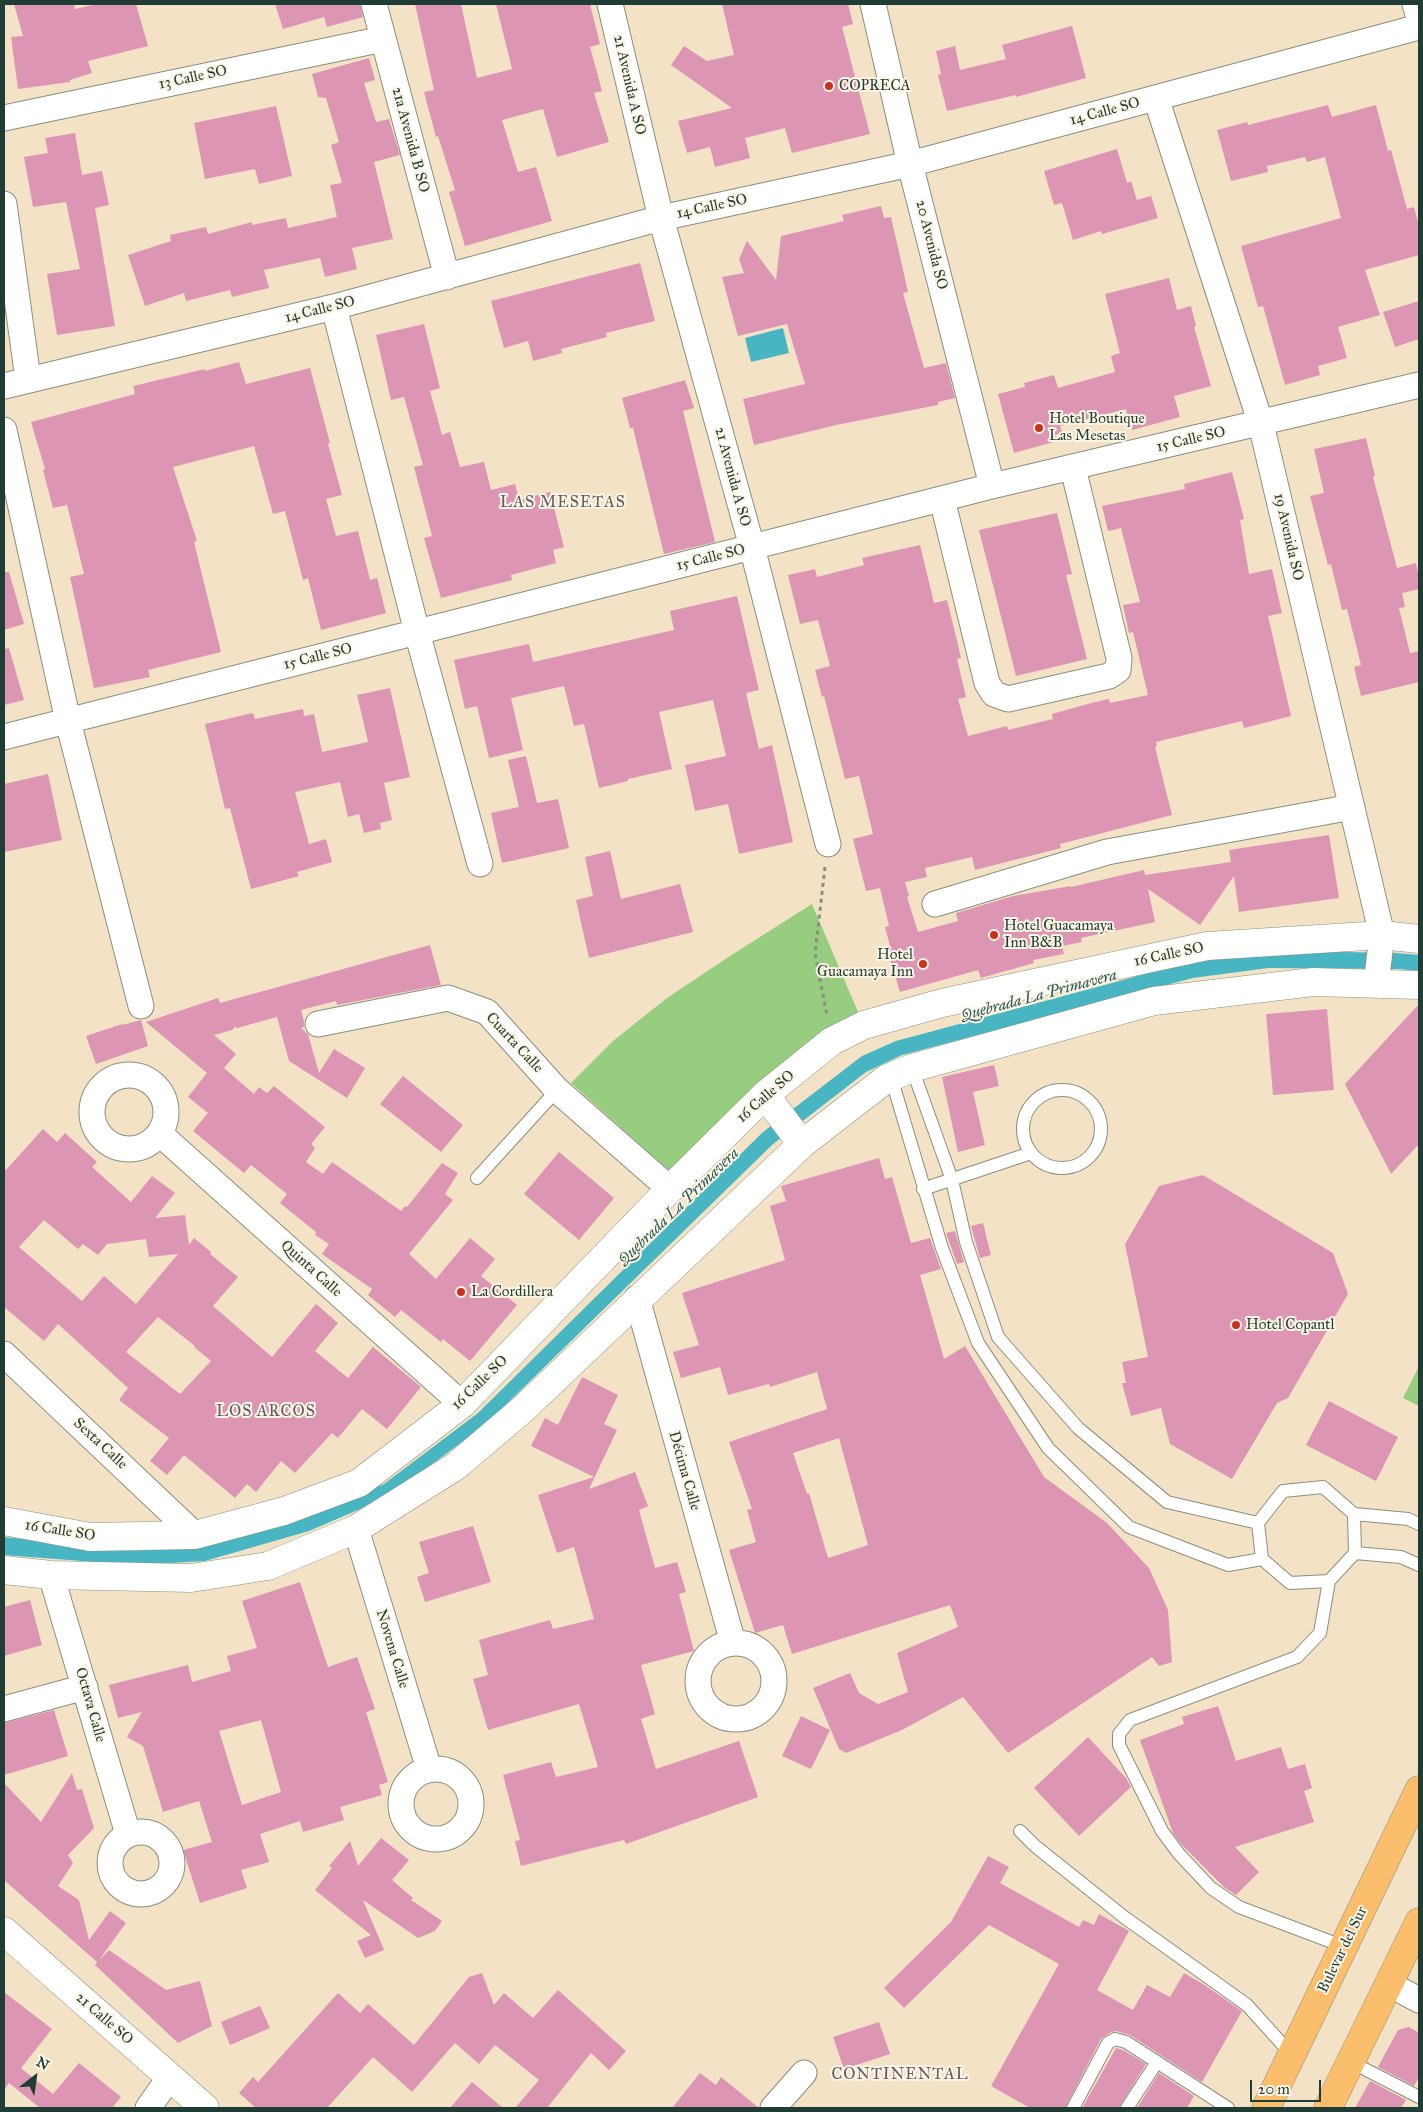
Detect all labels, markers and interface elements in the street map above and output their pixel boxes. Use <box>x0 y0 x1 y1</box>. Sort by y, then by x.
street label: 21 Avenida A SO <box>609 33 649 137</box>
street label: 13 Calle SO <box>157 62 229 94</box>
place label: COPRECA <box>839 77 911 95</box>
marker: COPRECA <box>823 80 835 92</box>
street label: 21a Avenida B SO <box>387 85 433 195</box>
street label: 14 Calle SO <box>1068 94 1142 130</box>
street label: 14 Calle SO <box>675 191 749 223</box>
street label: 20 Avenida SO <box>911 198 951 292</box>
street label: 14 Calle SO <box>283 293 357 327</box>
place label: Hotel Boutique Las Mesetas <box>1049 410 1145 445</box>
marker: Hotel Boutique Las Mesetas <box>1033 422 1045 434</box>
street label: 15 Calle SO <box>1155 423 1227 457</box>
street label: 21 Avenida A SO <box>710 425 754 529</box>
street label: 19 Avenida SO <box>1269 492 1307 582</box>
district label: LAS MESETAS <box>499 493 627 513</box>
street label: 15 Calle SO <box>675 541 747 575</box>
street label: 15 Calle SO <box>282 640 354 674</box>
place label: Hotel Guacamaya Inn B&B <box>1004 917 1113 952</box>
marker: Hotel Guacamaya Inn B&B <box>988 929 1000 941</box>
street label: 16 Calle SO <box>1132 939 1206 971</box>
place label: Hotel Guacamaya Inn <box>817 946 913 981</box>
marker: Hotel Guacamaya Inn <box>917 958 929 970</box>
water label: Quebrada La Primavera <box>959 966 1119 1026</box>
street label: Cuarta Calle <box>482 1009 546 1077</box>
street label: 16 Calle SO <box>733 1067 799 1127</box>
water label: Quebrada La Primavera <box>615 1144 743 1270</box>
street label: Quinta Calle <box>277 1237 345 1301</box>
place label: La Cordillera <box>471 1283 553 1301</box>
marker: La Cordillera <box>455 1286 467 1298</box>
place label: Hotel Copantl <box>1246 1316 1334 1334</box>
marker: Hotel Copantl <box>1230 1319 1242 1331</box>
street label: 16 Calle SO <box>448 1352 512 1414</box>
district label: LOS ARCOS <box>215 1402 317 1422</box>
street label: Sexta Calle <box>69 1414 131 1474</box>
street label: Décima Calle <box>664 1429 704 1513</box>
street label: 16 Calle SO <box>24 1517 96 1545</box>
street label: Novena Calle <box>371 1607 413 1691</box>
street label: Octava Calle <box>71 1666 109 1744</box>
street label: Bulevar del Sur <box>1314 1904 1372 1996</box>
street label: 21 Calle SO <box>71 1989 137 2049</box>
north arrow <box>10 2052 60 2102</box>
text: N <box>33 2053 52 2074</box>
district label: CONTINENTAL <box>830 2065 970 2085</box>
scale bar <box>1253 2070 1324 2102</box>
text: 20 m <box>1258 2080 1290 2098</box>

